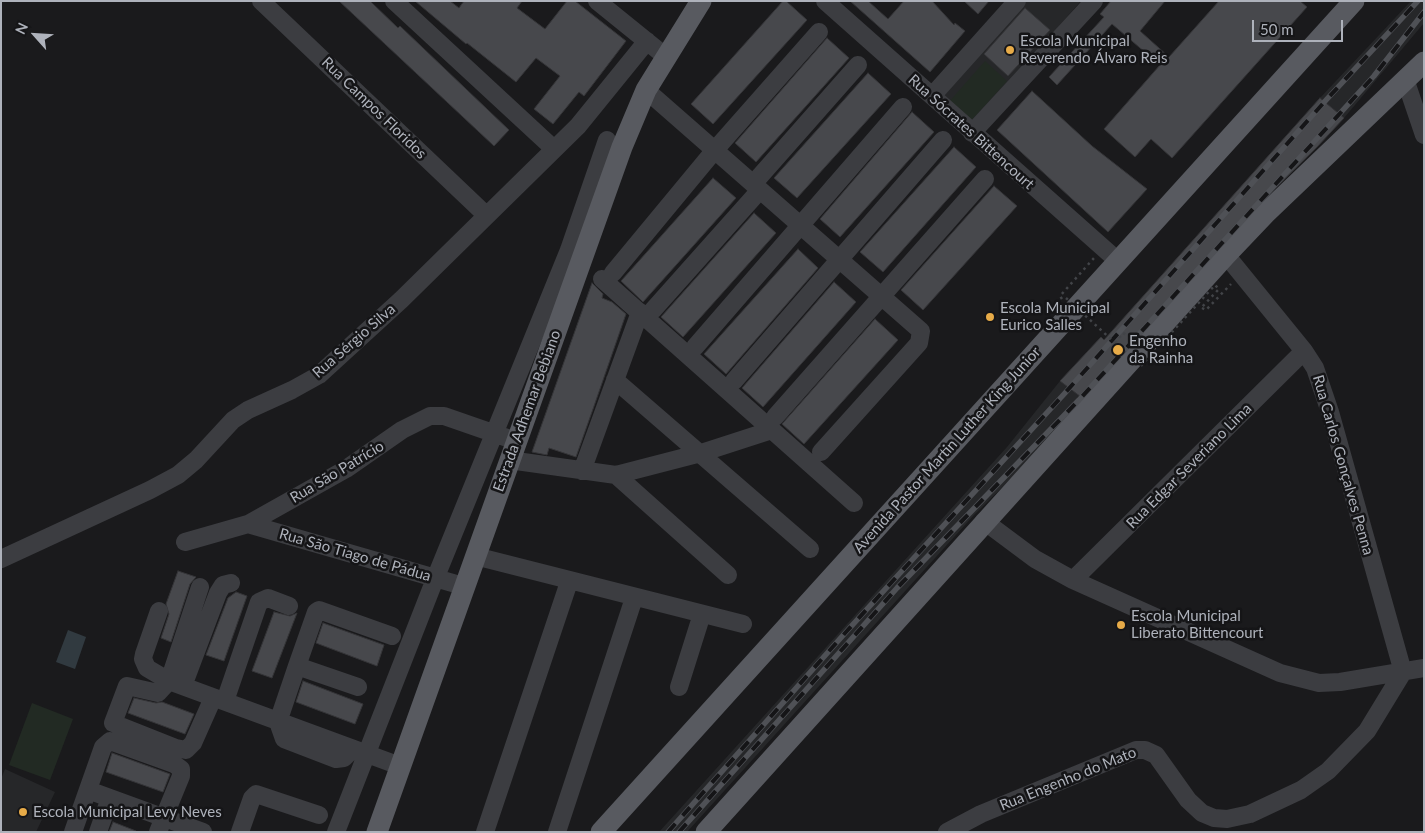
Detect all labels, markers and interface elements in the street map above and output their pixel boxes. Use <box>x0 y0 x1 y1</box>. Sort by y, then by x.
north arrow <box>10 10 60 60</box>
scale bar <box>1255 10 1346 42</box>
text: N <box>11 20 31 37</box>
text: 50 m <box>1260 20 1294 38</box>
place label: Escola Municipal Reverendo Álvaro Reis <box>1020 32 1167 67</box>
marker: Escola Municipal Reverendo Álvaro Reis <box>1004 44 1016 56</box>
street label: Rua Campos Floridos <box>318 53 430 163</box>
street label: Rua Sócrates Bittencourt <box>904 71 1038 193</box>
place label: Escola Municipal Eurico Salles <box>1000 299 1110 334</box>
street label: Rua Sérgio Silva <box>309 300 399 382</box>
marker: Escola Municipal Eurico Salles <box>984 311 996 323</box>
street label: Estrada Adhemar Bebiano <box>489 328 565 494</box>
place label: Engenho da Rainha <box>1129 332 1193 367</box>
street label: Avenida Pastor Martin Luther King Junior <box>850 343 1044 557</box>
marker: Engenho da Rainha <box>1111 343 1125 357</box>
street label: Rua Carlos Gonçalves Penna <box>1309 373 1377 557</box>
street label: Rua Edgar Severiano Lima <box>1123 400 1255 532</box>
street label: Rua São Patrício <box>287 437 387 507</box>
street label: Rua São Tiago de Pádua <box>277 525 433 585</box>
place label: Escola Municipal Liberato Bittencourt <box>1131 607 1263 642</box>
marker: Escola Municipal Liberato Bittencourt <box>1115 619 1127 631</box>
street label: Rua Engenho do Mato <box>997 743 1139 815</box>
place label: Escola Municipal Levy Neves <box>33 803 222 821</box>
marker: Escola Municipal Levy Neves <box>17 806 29 818</box>

